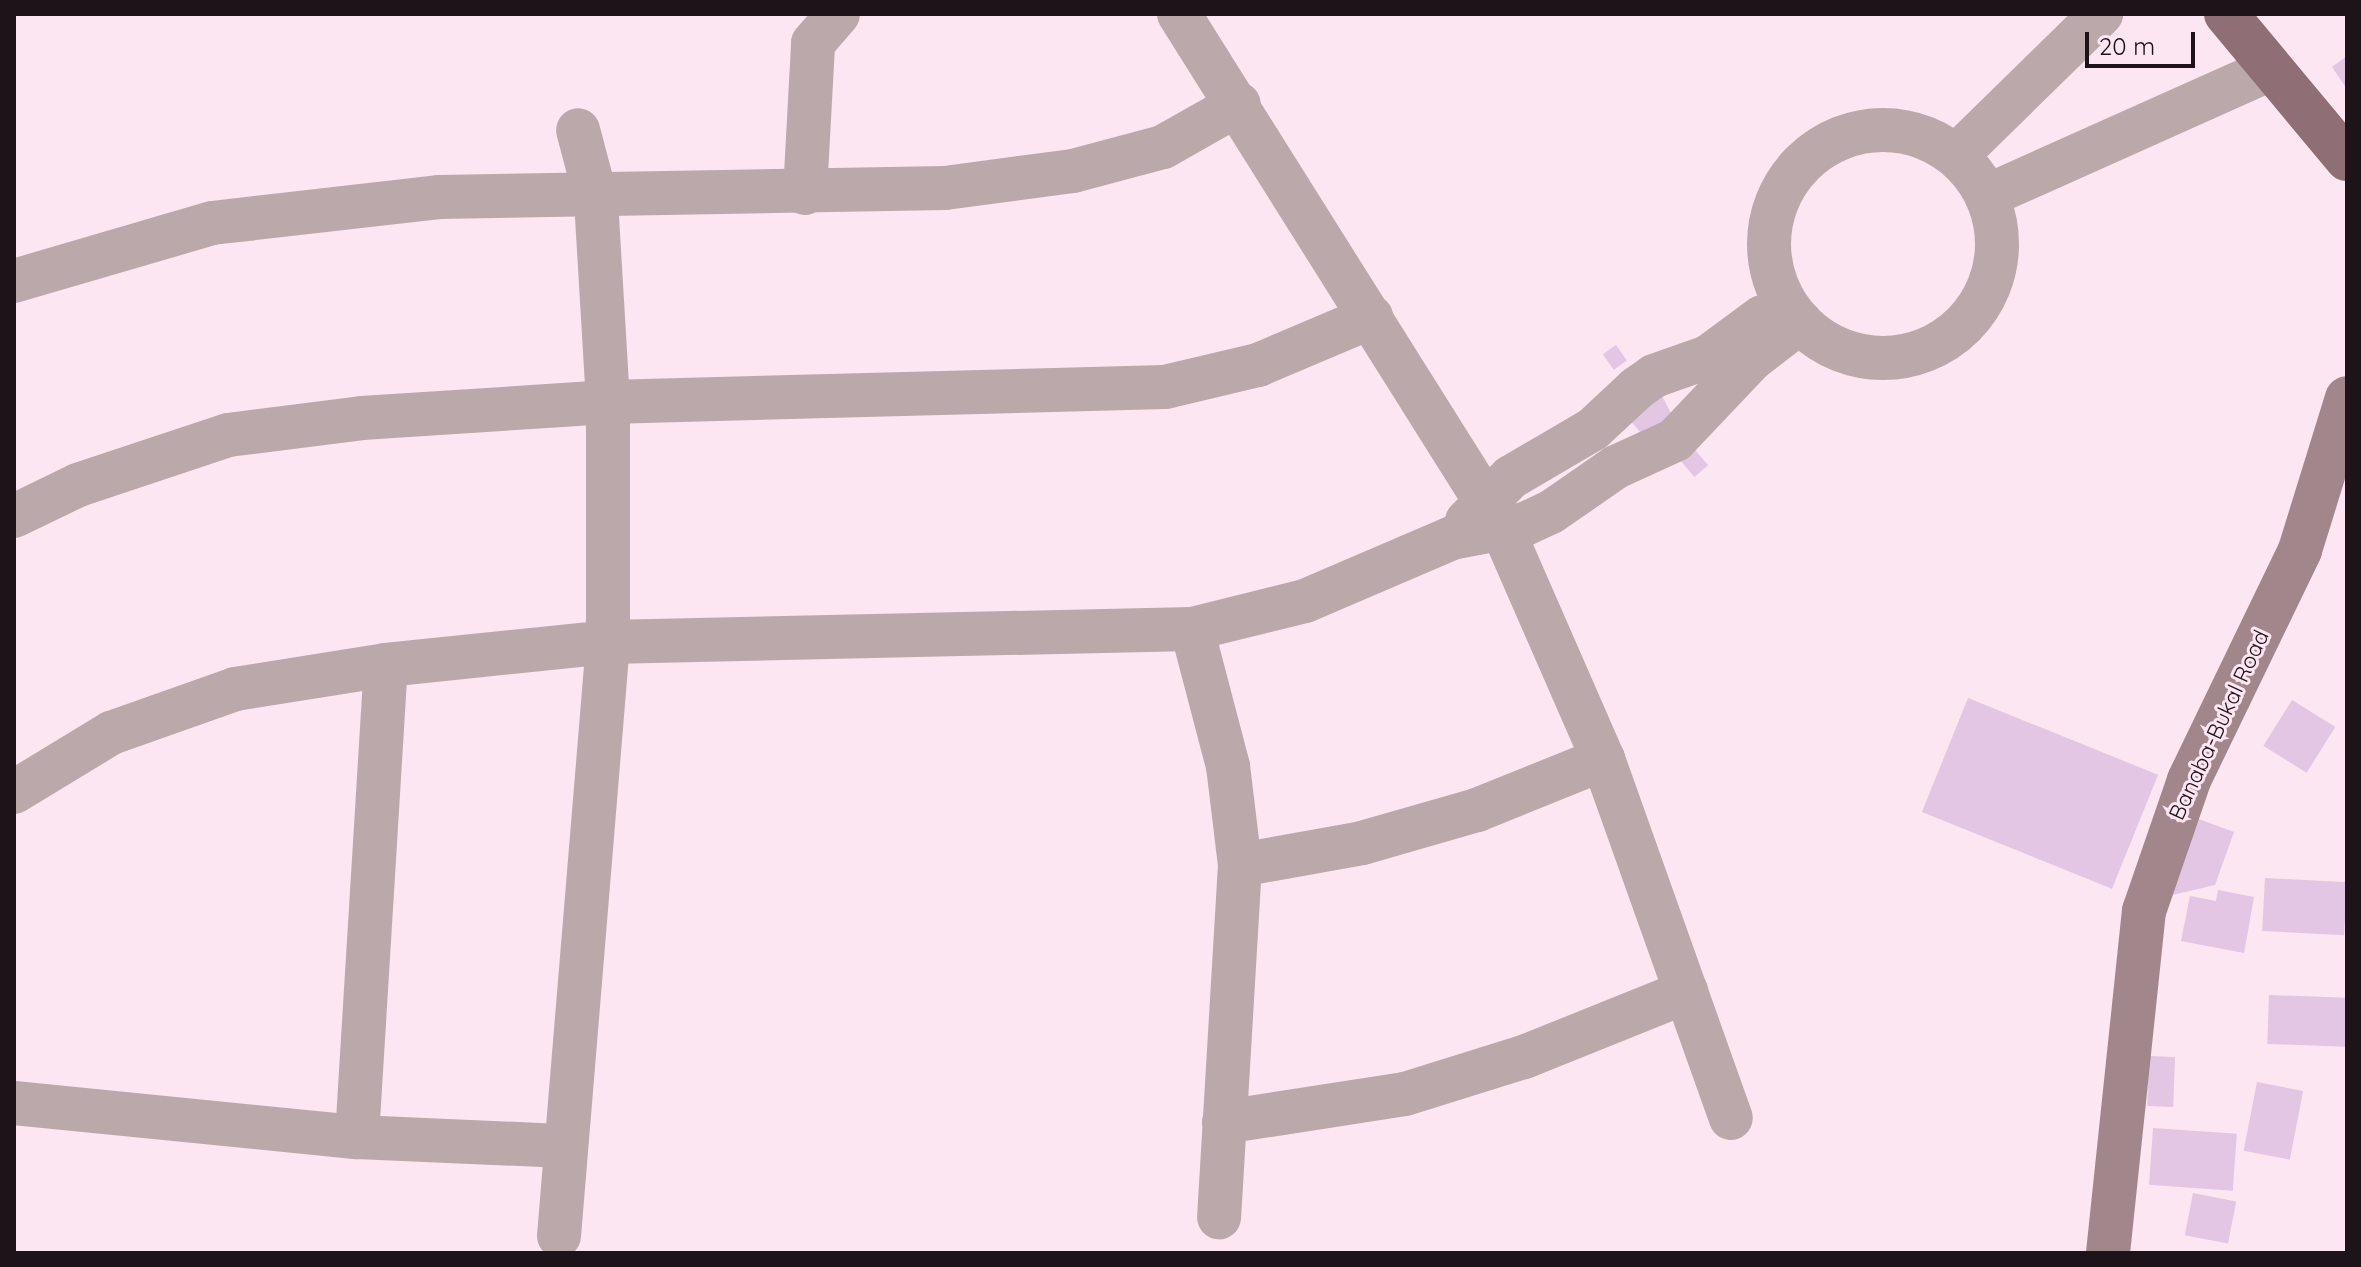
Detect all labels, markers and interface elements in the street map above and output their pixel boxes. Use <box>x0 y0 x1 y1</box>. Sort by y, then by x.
scale bar <box>2089 16 2199 66</box>
text: 20 m <box>2099 31 2155 61</box>
street label: Banaba-Bukal Road <box>2163 626 2275 824</box>

